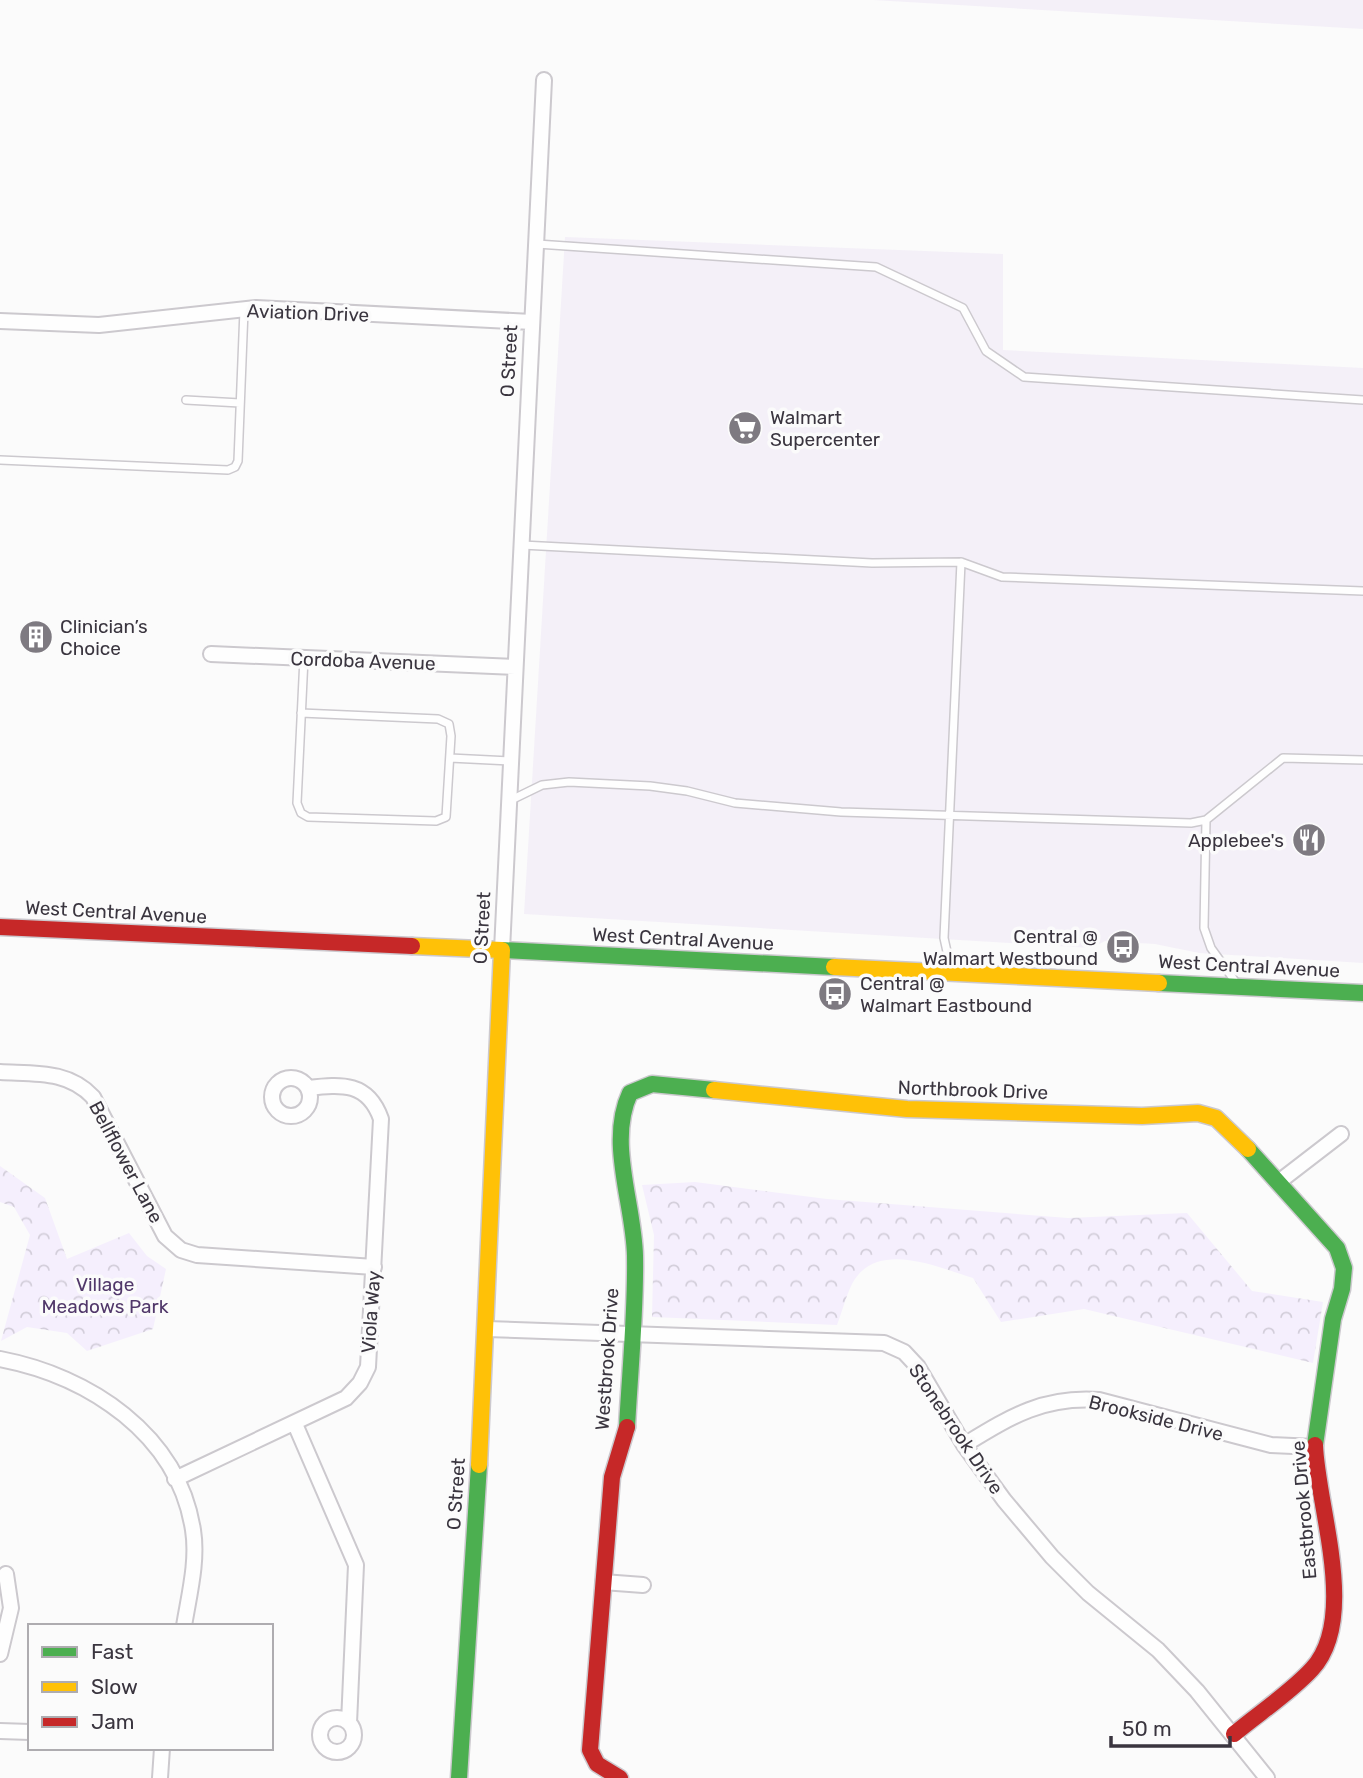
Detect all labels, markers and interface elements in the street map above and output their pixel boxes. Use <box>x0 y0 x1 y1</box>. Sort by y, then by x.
street label: Aviation Drive <box>246 299 370 327</box>
street label: O Street <box>496 324 522 398</box>
place label: Walmart Supercenter <box>770 406 881 451</box>
supermarket icon: Walmart Supercenter <box>726 409 764 447</box>
place label: Clinician’s Choice <box>60 615 148 660</box>
building icon: Clinician’s Choice <box>17 618 55 656</box>
street label: Cordoba Avenue <box>290 647 436 675</box>
restaurant icon: Applebee's <box>1290 821 1328 859</box>
place label: Applebee's <box>1188 829 1284 852</box>
street label: O Street <box>469 891 495 965</box>
street label: West Central Avenue <box>24 896 208 928</box>
street label: West Central Avenue <box>591 923 775 955</box>
place label: Central @ Walmart Westbound <box>923 925 1098 970</box>
bus stop icon: Central @ Walmart Westbound <box>1104 928 1142 966</box>
street label: West Central Avenue <box>1157 950 1341 982</box>
place label: Central @ Walmart Eastbound <box>860 972 1032 1017</box>
bus stop icon: Central @ Walmart Eastbound <box>816 975 854 1013</box>
street label: Northbrook Drive <box>897 1076 1049 1104</box>
street label: Bellflower Lane <box>84 1097 168 1227</box>
street label: Viola Way <box>357 1270 385 1354</box>
park label: Village Meadows Park <box>41 1273 169 1318</box>
street label: Westbrook Drive <box>591 1287 623 1431</box>
street label: Stonebrook Drive <box>904 1359 1008 1499</box>
street label: Brookside Drive <box>1086 1390 1226 1446</box>
street label: Eastbrook Drive <box>1286 1440 1322 1580</box>
street label: O Street <box>442 1456 470 1531</box>
legend <box>28 1624 273 1750</box>
text: Fast <box>91 1639 133 1664</box>
text: Slow <box>91 1674 138 1699</box>
scale bar <box>1111 1704 1230 1748</box>
text: Jam <box>91 1709 135 1734</box>
text: 50 m <box>1122 1716 1172 1741</box>

